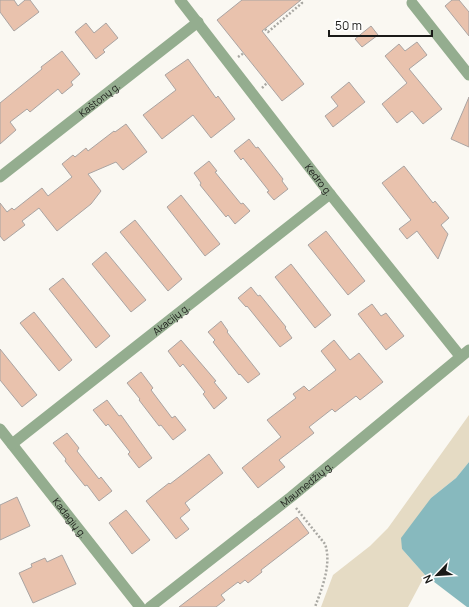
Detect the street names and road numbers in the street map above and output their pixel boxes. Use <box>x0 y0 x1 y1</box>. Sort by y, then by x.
street label: Kaštonų g. <box>76 79 123 120</box>
street label: Kedro g. <box>302 161 336 199</box>
street label: Akacijų g. <box>149 300 192 338</box>
street label: Maumedžių g. <box>277 458 336 510</box>
street label: Kadagių g. <box>50 495 90 541</box>

